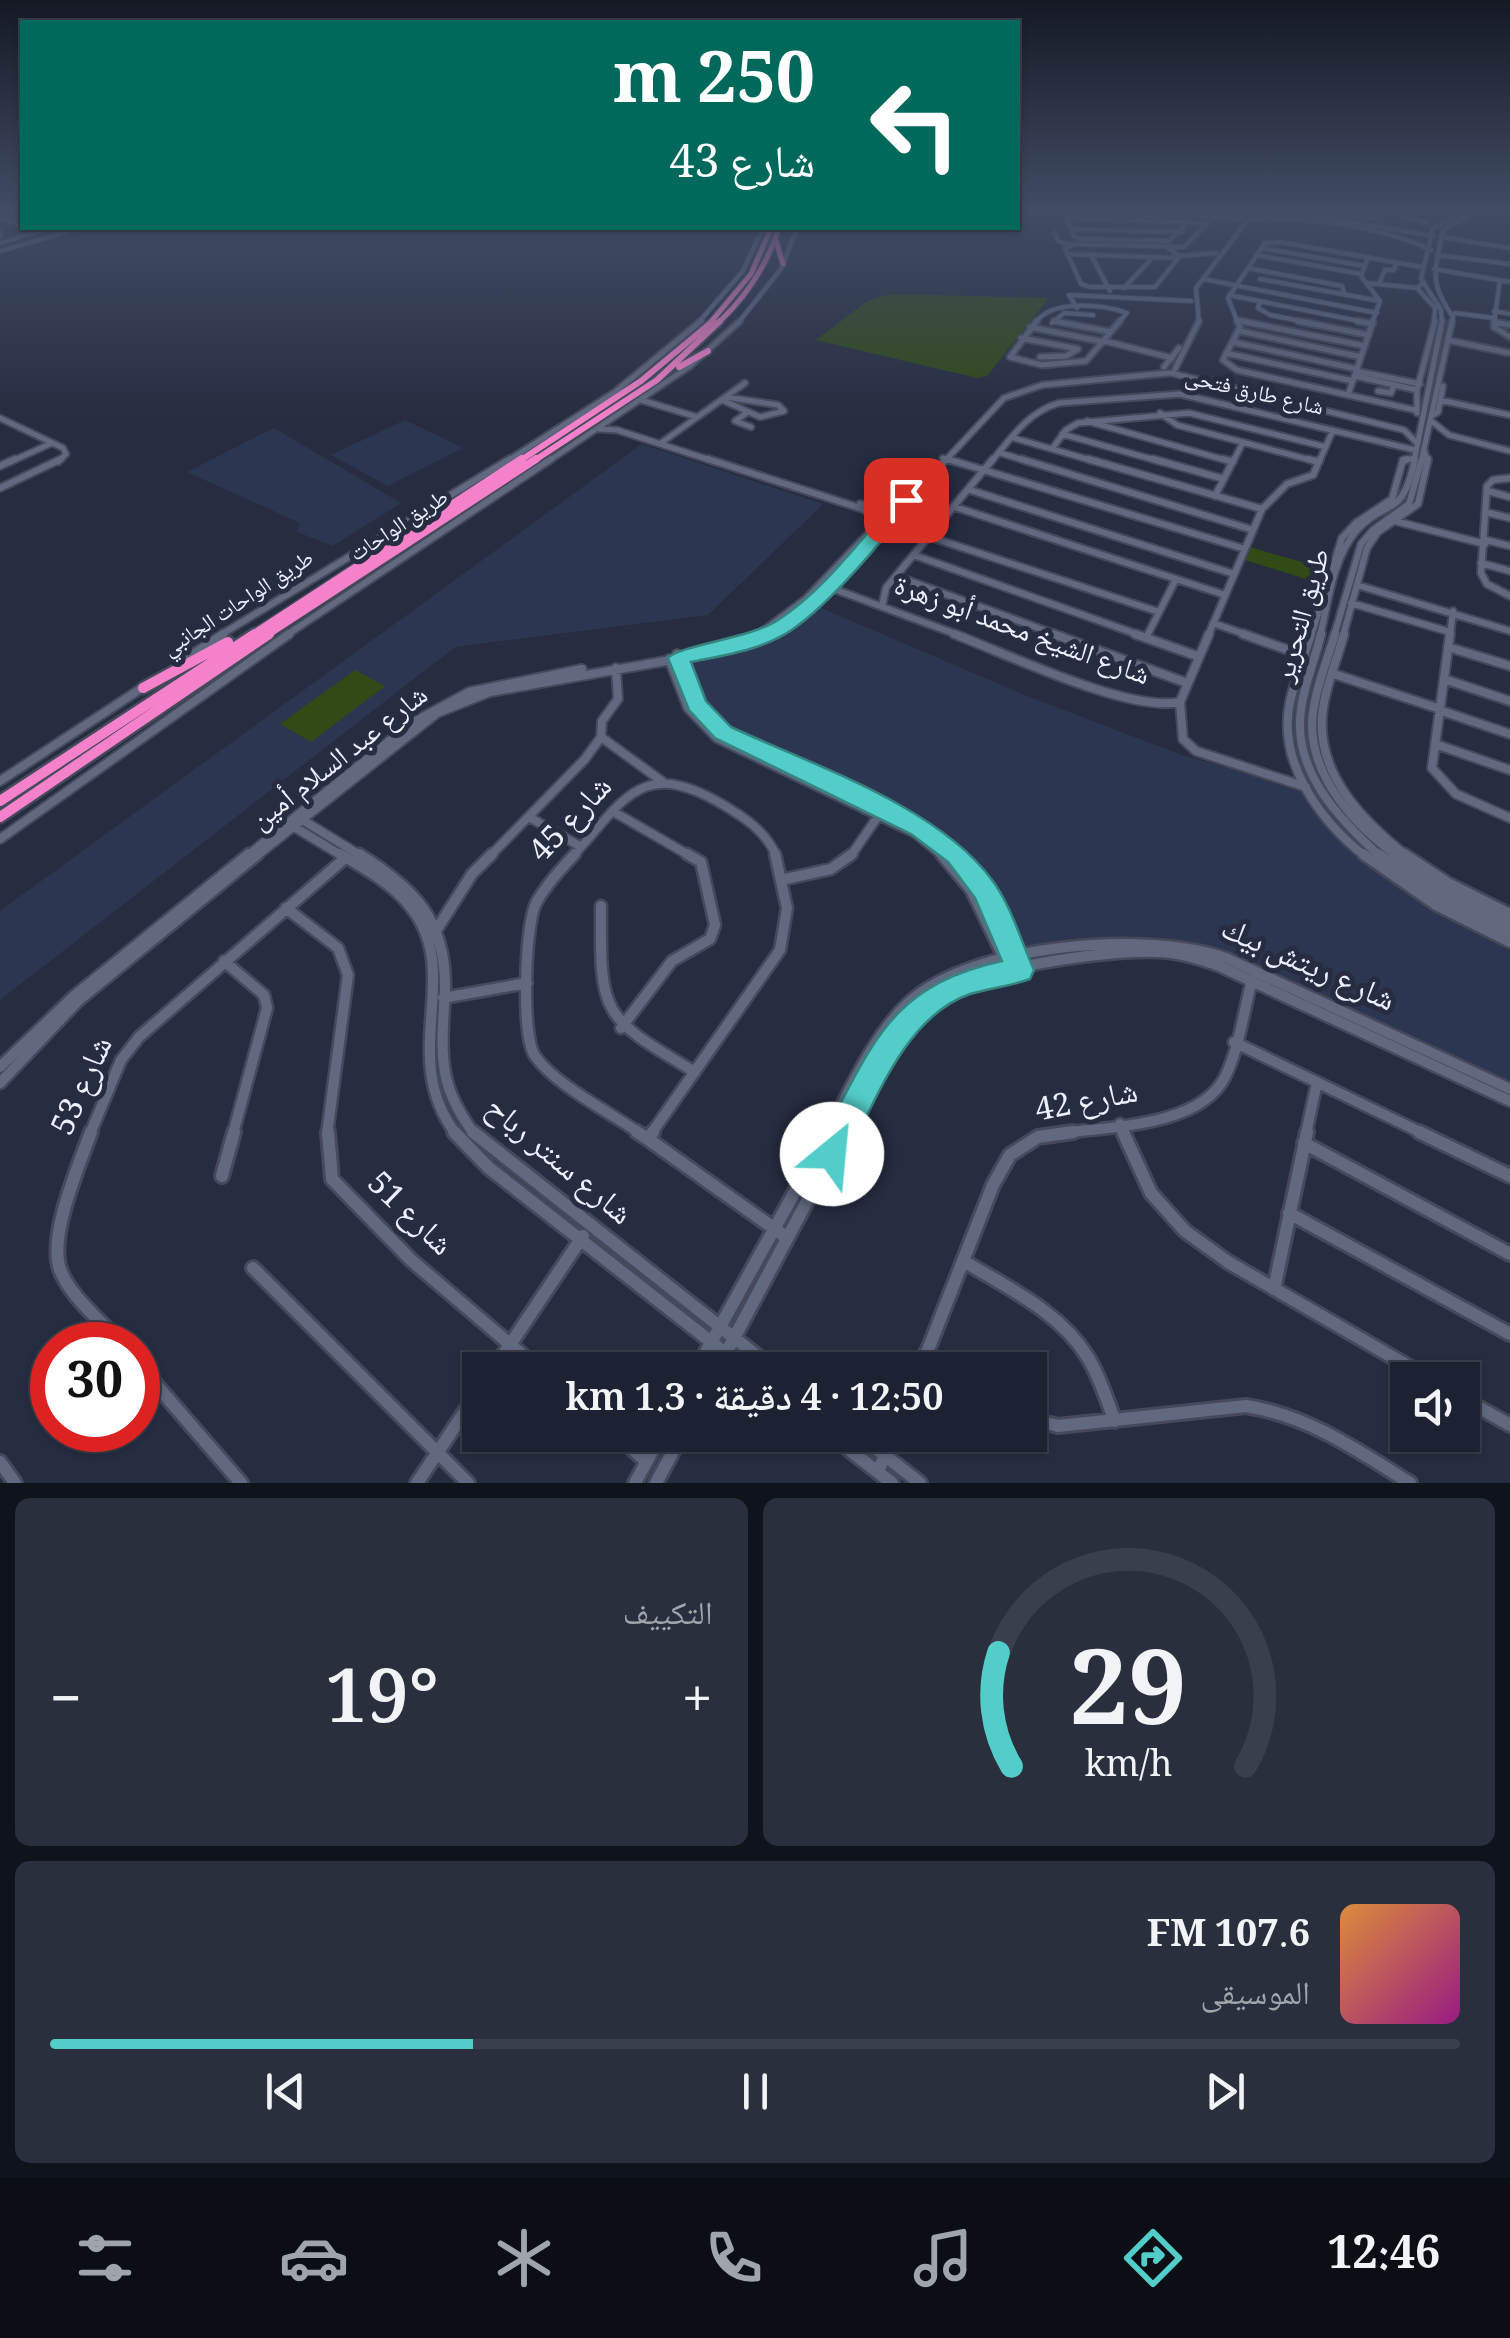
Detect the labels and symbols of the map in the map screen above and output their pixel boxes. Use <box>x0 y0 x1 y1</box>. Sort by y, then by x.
street label: شارع طارق فتحى <box>1181 360 1327 428</box>
pin <box>864 458 949 543</box>
street label: طريق الواحات <box>343 481 457 573</box>
street label: طريق الواحات الجانبي <box>155 542 323 668</box>
street label: طريق التحرير <box>1263 543 1347 689</box>
street label: شارع الشيخ محمد أبو زهرة <box>886 564 1156 702</box>
street label: شارع عبد السلام أمين <box>241 675 441 845</box>
street label: شارع 45 <box>518 765 628 877</box>
street label: شارع ريتش بيك <box>1211 904 1403 1030</box>
street label: شارع 53 <box>39 1029 131 1145</box>
street label: شارع 42 <box>1031 1068 1143 1140</box>
street label: شارع سنتر رباح <box>471 1085 643 1241</box>
position arrow <box>780 1102 884 1206</box>
street label: شارع 51 <box>352 1161 464 1271</box>
speed limit sign: 30 <box>30 1322 160 1452</box>

